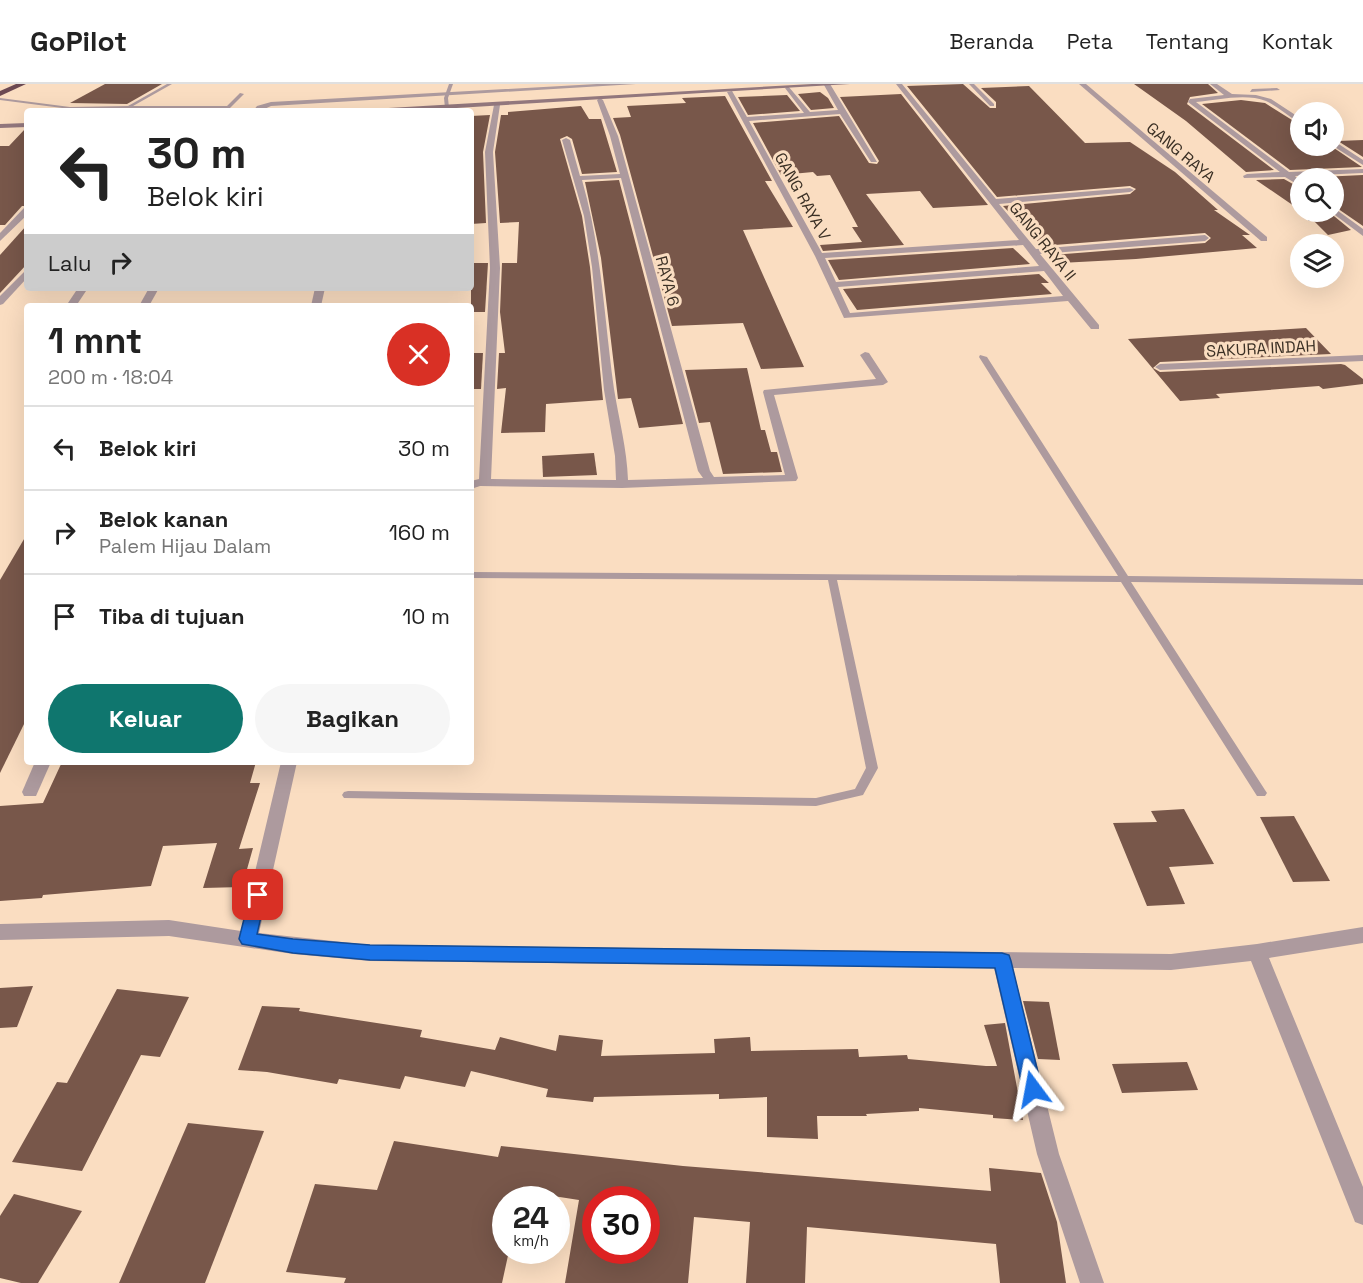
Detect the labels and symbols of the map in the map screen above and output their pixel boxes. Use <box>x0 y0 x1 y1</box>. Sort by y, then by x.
street label: GANG RAYA <box>1142 117 1219 187</box>
street label: GANG RAYA V <box>770 149 835 244</box>
street label: GANG RAYA II <box>1004 198 1081 285</box>
street label: RAYA 6 <box>651 254 684 309</box>
street label: SAKURA INDAH <box>1206 335 1316 362</box>
pin <box>232 869 283 920</box>
position arrow <box>1001 1057 1065 1121</box>
speed limit sign: 30 <box>582 1186 660 1264</box>

